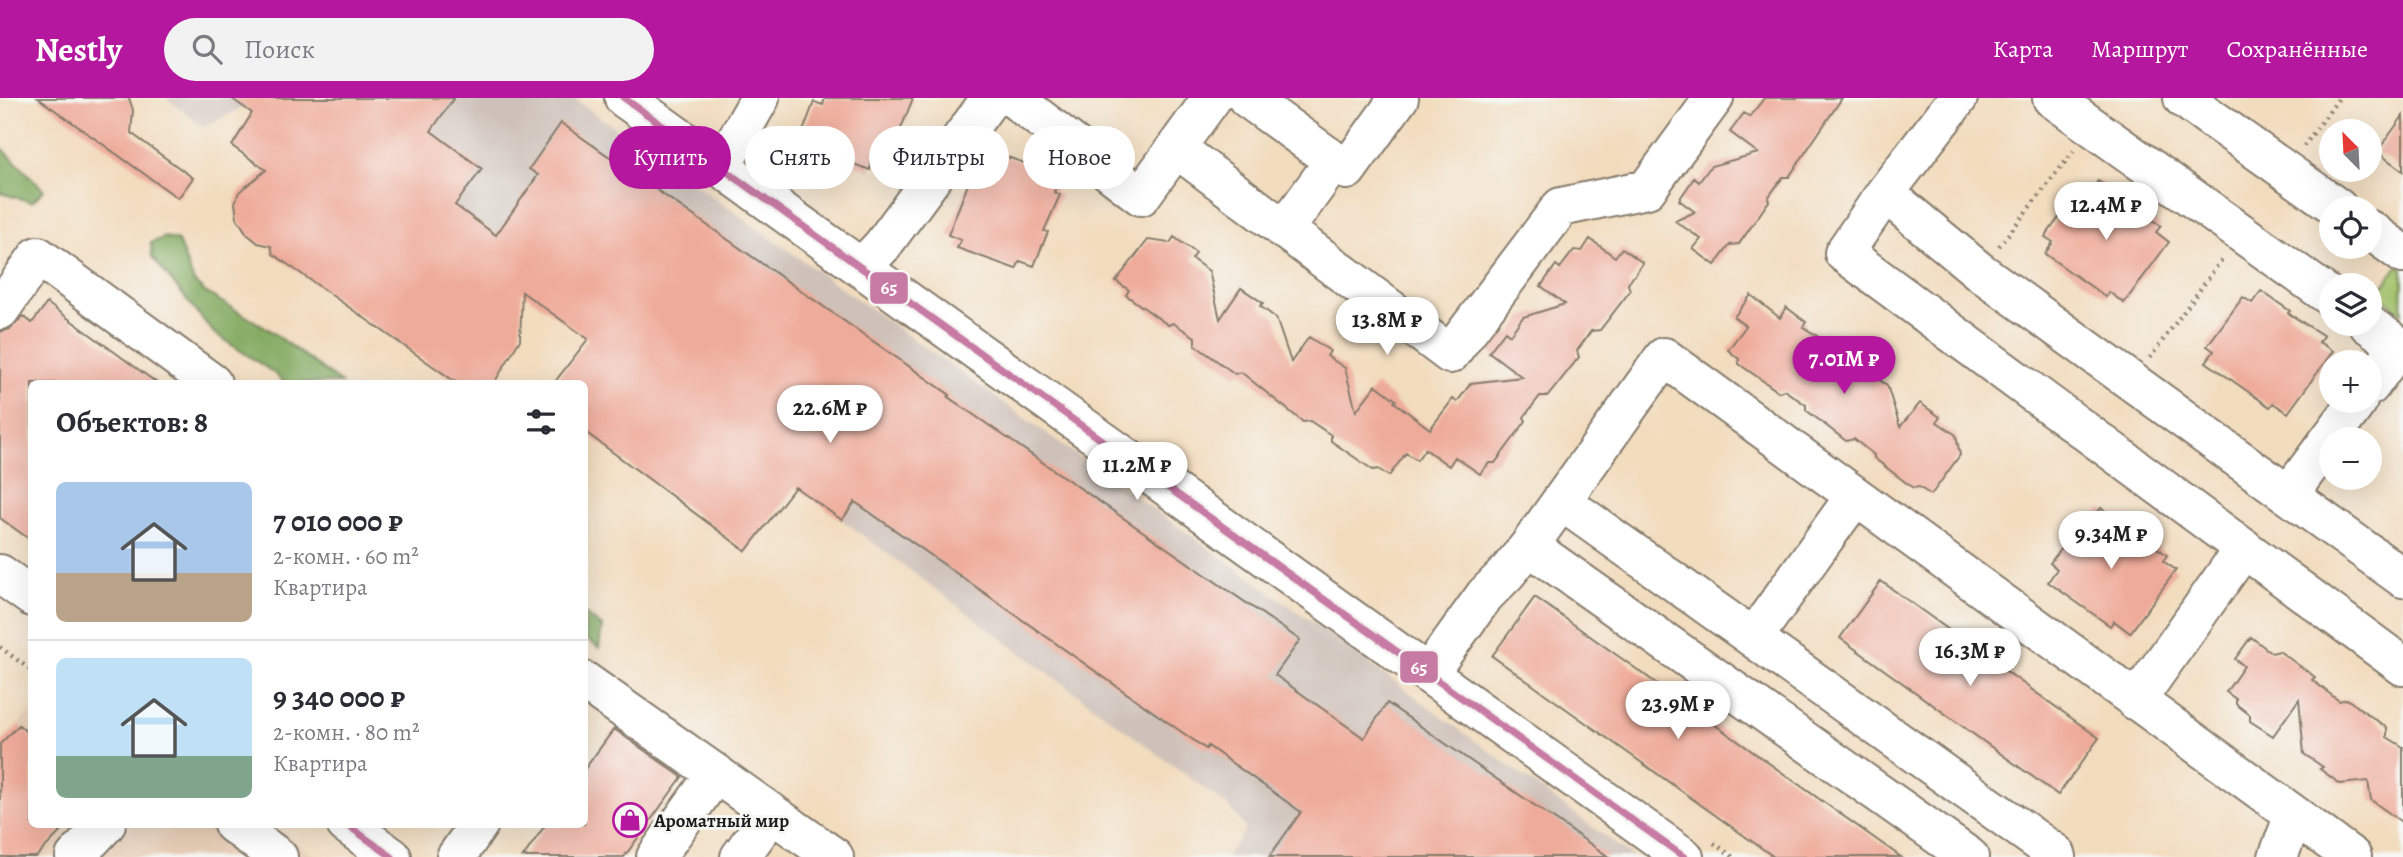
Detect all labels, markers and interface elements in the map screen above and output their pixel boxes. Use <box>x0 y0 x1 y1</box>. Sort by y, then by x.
search box <box>164 18 654 81</box>
text: Nestly <box>35 27 122 72</box>
icon: search <box>188 30 226 68</box>
text: Поиск <box>244 32 315 67</box>
text: Карта <box>1993 33 2053 65</box>
text: Маршрут <box>2091 33 2189 65</box>
text: Сохранённые <box>2227 33 2368 65</box>
north arrow <box>2319 119 2382 182</box>
map controls <box>2319 119 2382 490</box>
chip: Купить <box>609 126 731 189</box>
chip: Снять <box>745 126 855 189</box>
chip: Фильтры <box>869 126 1009 189</box>
chip: Новое <box>1023 126 1135 189</box>
pin: 12.4M ₽ <box>2041 183 2171 242</box>
text: 12.4M ₽ <box>2070 189 2142 220</box>
button: locate <box>2319 196 2382 259</box>
line badge: 65 <box>869 271 909 305</box>
button: layers <box>2319 273 2382 336</box>
text: 65 <box>881 275 898 301</box>
pin: 13.8M ₽ <box>1322 298 1452 357</box>
text: 13.8M ₽ <box>1352 304 1422 335</box>
pin: 7.01M ₽ <box>1779 336 1909 396</box>
text: 7.01M ₽ <box>1809 343 1879 374</box>
button: + <box>2319 350 2382 413</box>
pin: 22.6M ₽ <box>765 386 895 445</box>
text: 22.6M ₽ <box>793 392 867 423</box>
text: Объектов: 8 <box>56 402 208 442</box>
icon: filters <box>522 403 560 441</box>
button: − <box>2319 427 2382 490</box>
pin: 11.2M ₽ <box>1072 442 1202 502</box>
text: 11.2M ₽ <box>1103 449 1171 480</box>
text: 7 010 000 ₽ <box>273 501 403 541</box>
icon: home <box>112 510 196 594</box>
pin: 9.34M ₽ <box>2046 512 2176 571</box>
text: 9.34M ₽ <box>2075 518 2147 549</box>
text: 2-комн. · 60 m² <box>273 541 419 572</box>
text: Квартира <box>273 572 368 603</box>
pin: 16.3M ₽ <box>1905 628 2035 688</box>
text: 16.3M ₽ <box>1935 635 2005 666</box>
line badge: 65 <box>1399 650 1439 684</box>
text: 65 <box>1411 655 1428 681</box>
text: 9 340 000 ₽ <box>273 677 405 717</box>
pin: 23.9M ₽ <box>1613 682 1743 741</box>
icon: home <box>112 686 196 770</box>
text: 23.9M ₽ <box>1641 688 1715 719</box>
text: 2-комн. · 80 m² <box>273 717 419 748</box>
text: Квартира <box>273 748 368 779</box>
shop icon: Ароматный мир <box>611 801 649 839</box>
place label: Ароматный мир <box>653 808 789 834</box>

